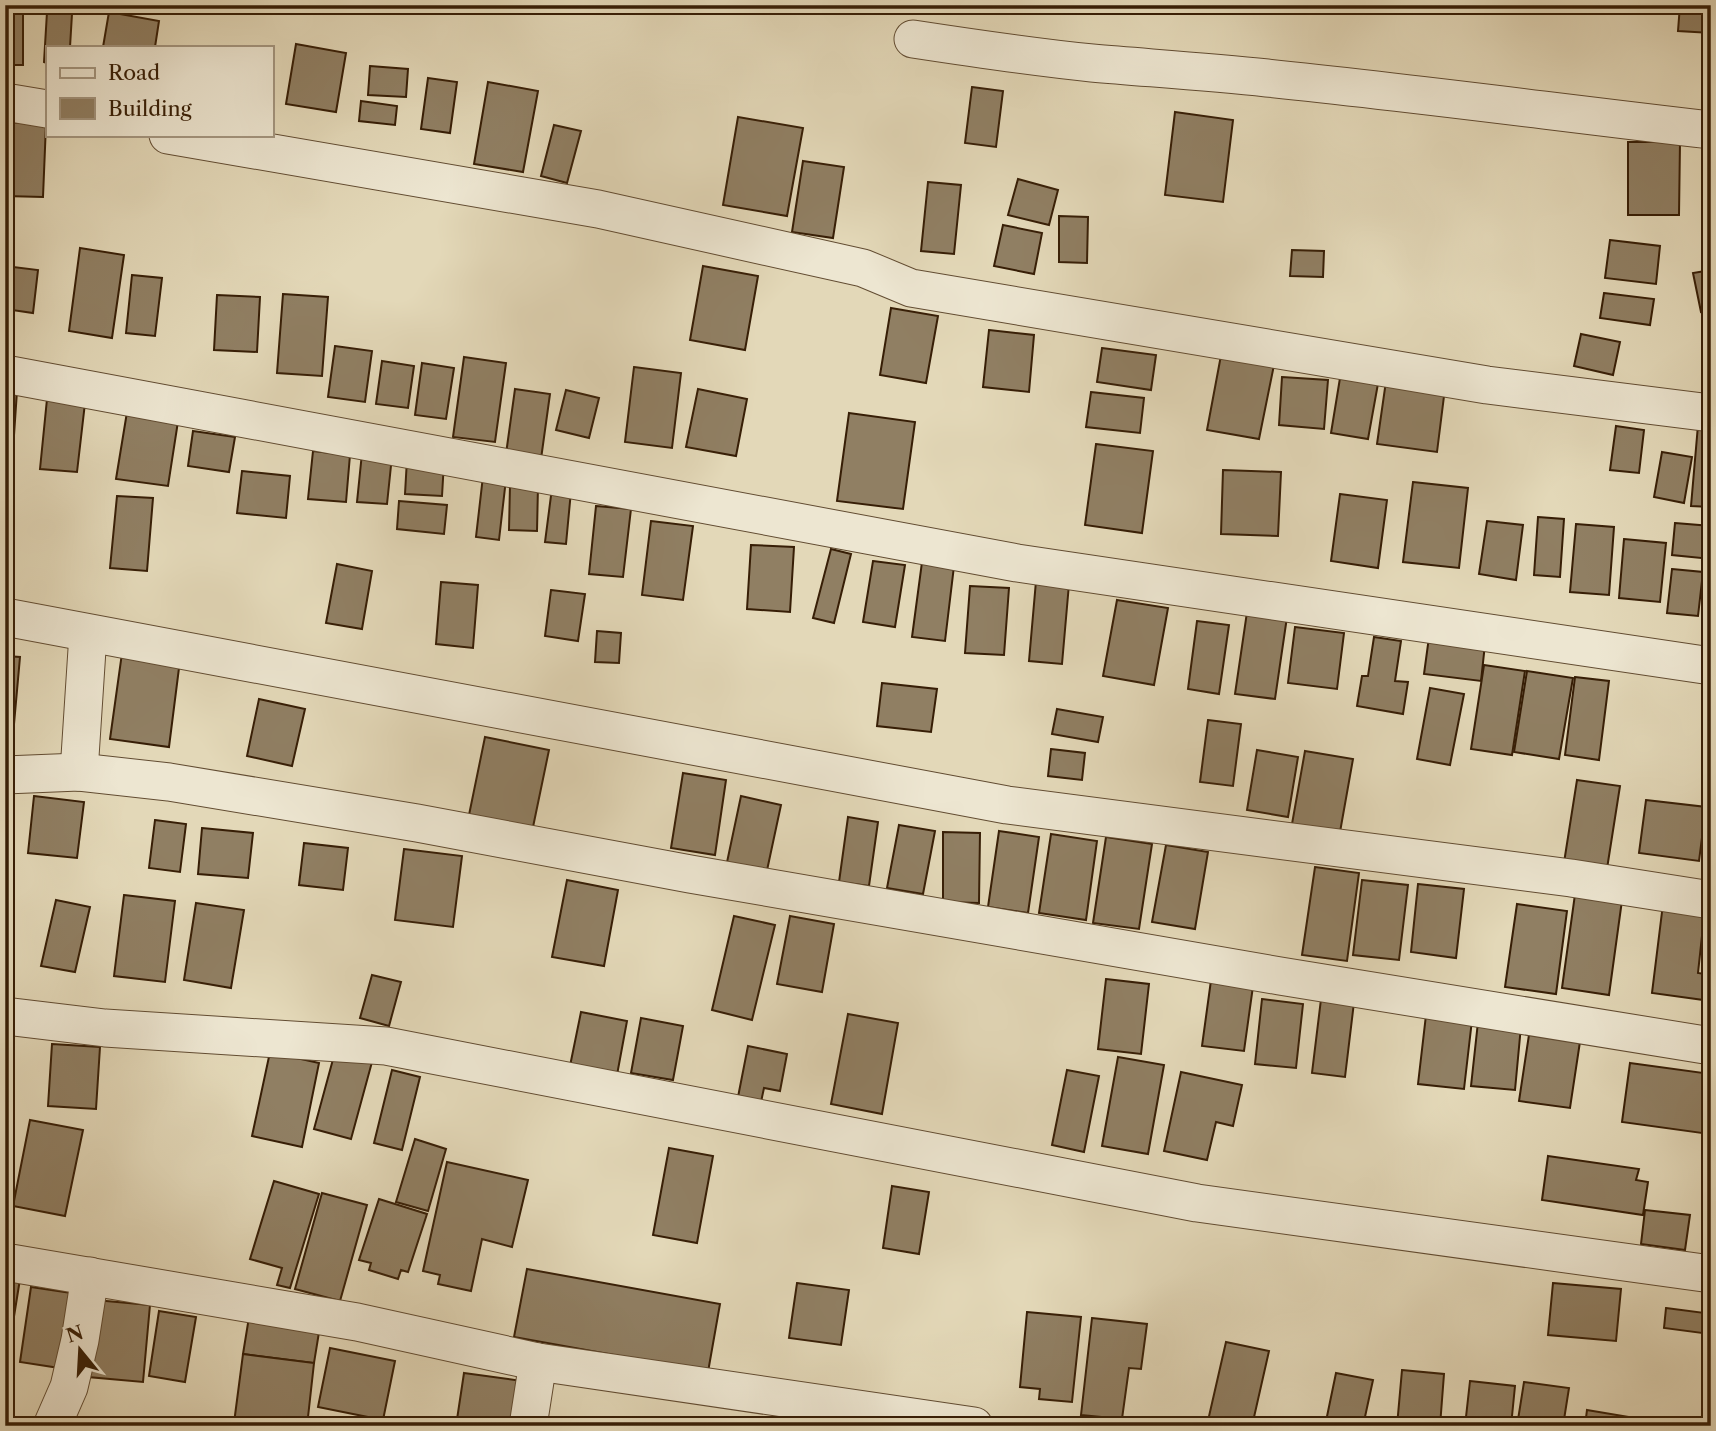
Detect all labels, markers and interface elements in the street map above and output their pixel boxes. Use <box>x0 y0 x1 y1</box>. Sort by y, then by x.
legend <box>46 46 273 136</box>
text: Road <box>108 60 160 85</box>
text: Building <box>108 96 193 121</box>
north arrow <box>46 1316 116 1386</box>
text: N <box>63 1321 86 1348</box>

